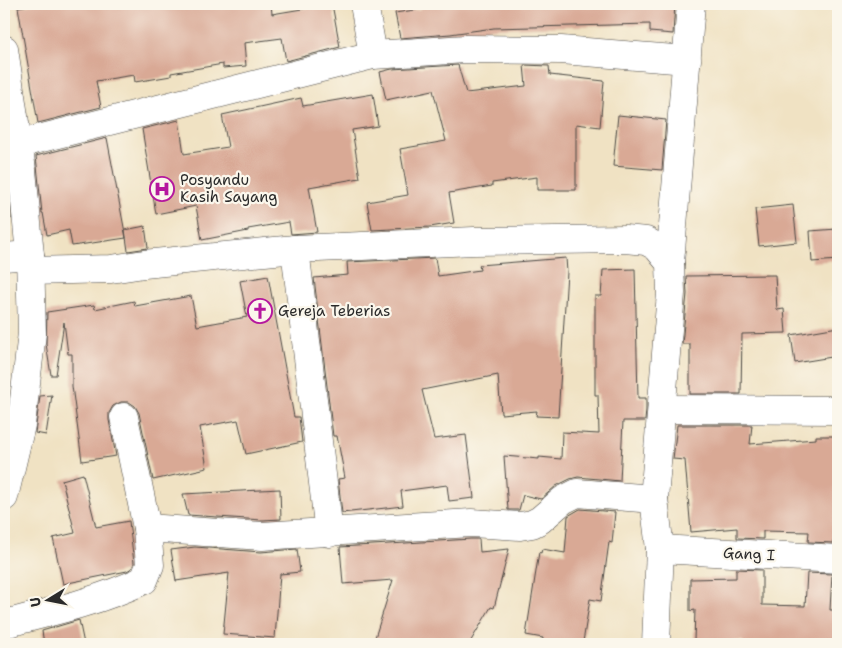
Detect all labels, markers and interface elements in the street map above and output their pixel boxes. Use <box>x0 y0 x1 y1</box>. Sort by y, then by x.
place label: Posyandu Kasih Sayang <box>180 170 278 207</box>
hospital icon: Posyandu Kasih Sayang <box>149 176 175 202</box>
church icon: Gereja Teberias <box>247 298 273 324</box>
place label: Gereja Teberias <box>278 301 391 321</box>
street label: Gang I <box>722 543 776 565</box>
north arrow <box>22 576 72 626</box>
text: U <box>26 596 45 609</box>

